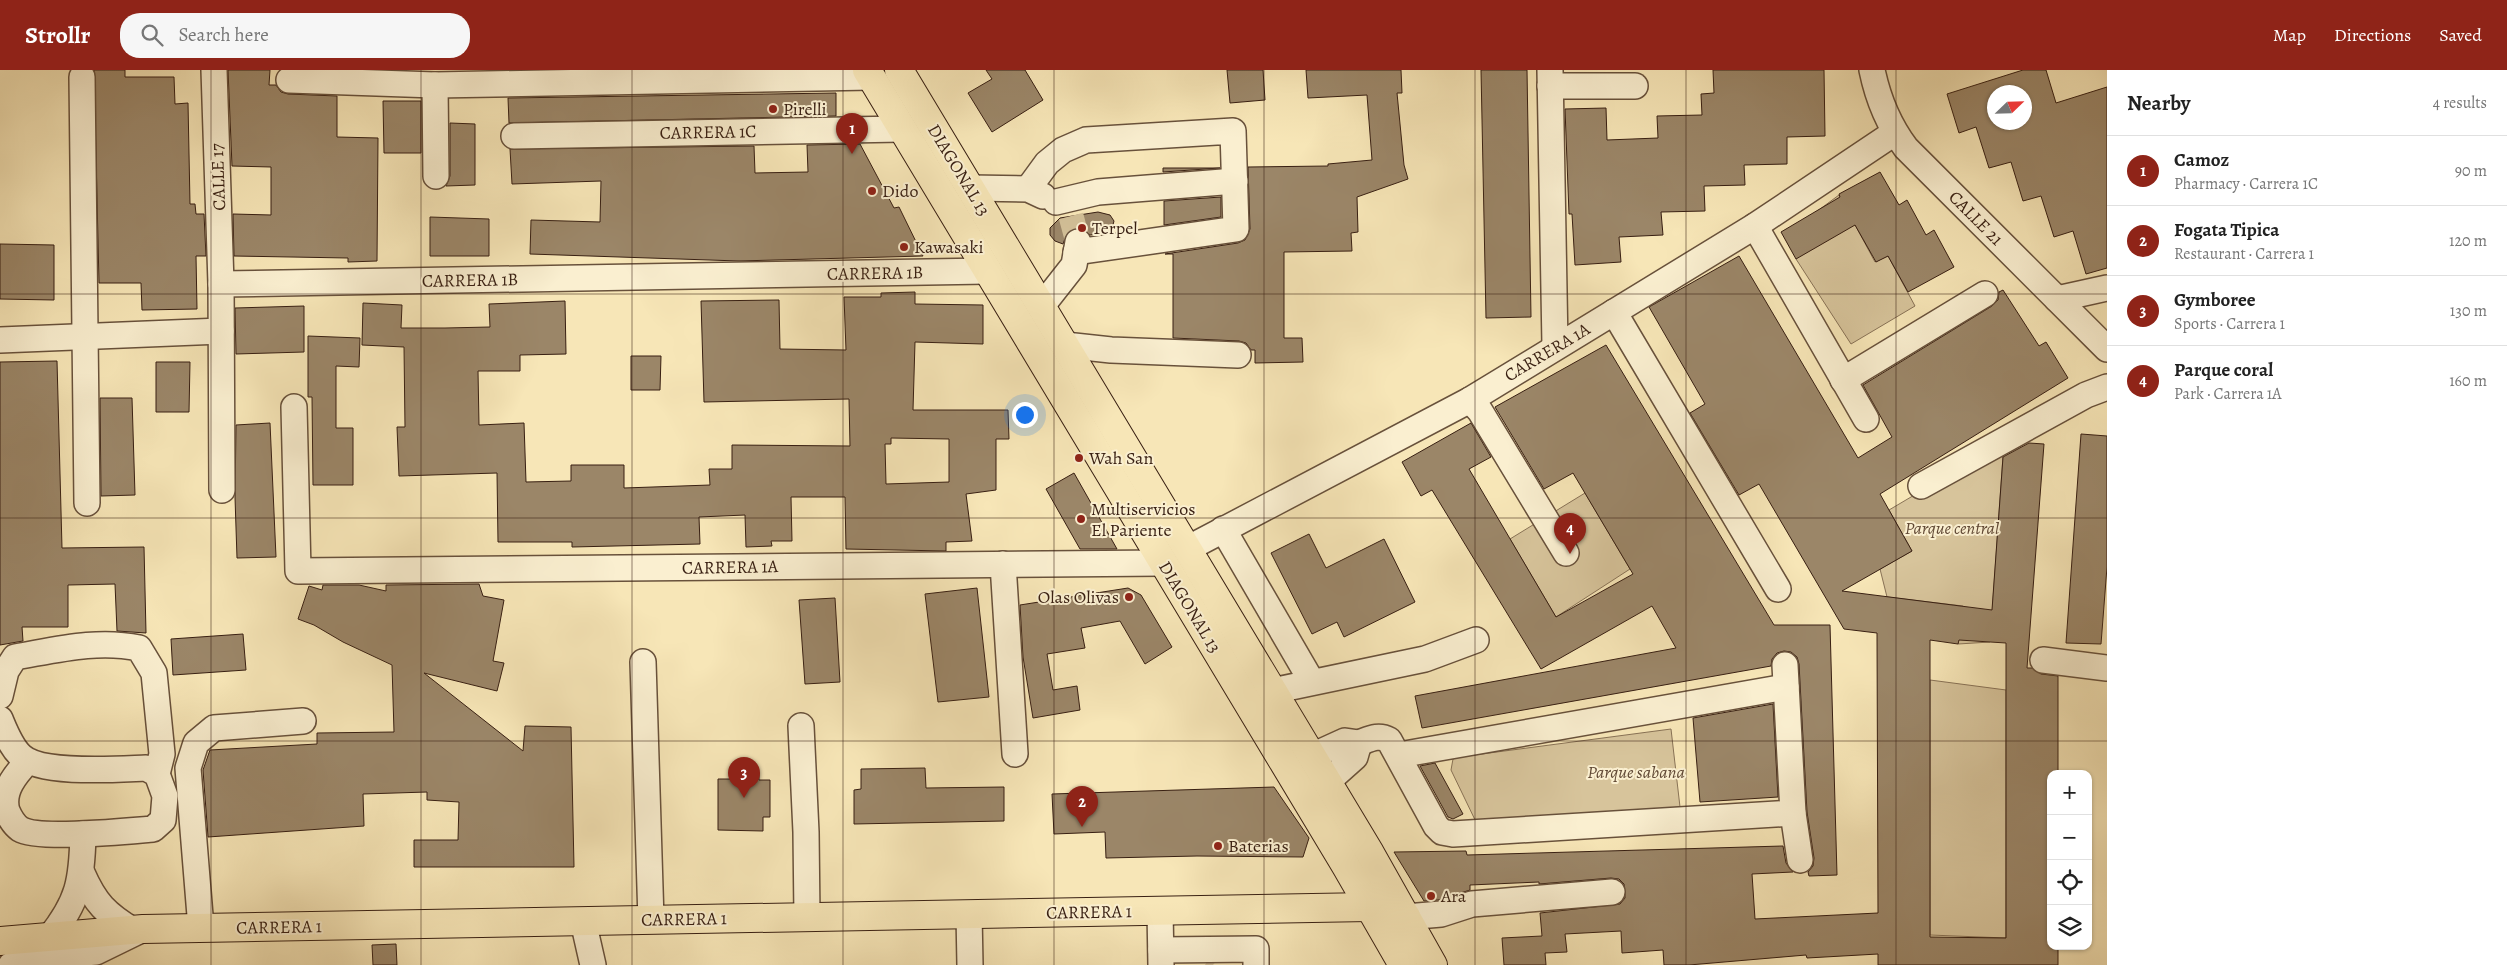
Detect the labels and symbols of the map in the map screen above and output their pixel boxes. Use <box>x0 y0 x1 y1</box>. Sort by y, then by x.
north arrow <box>1987 85 2032 130</box>
place label: Pirelli <box>783 97 826 121</box>
marker: Pirelli <box>767 103 779 115</box>
pin: 1 <box>836 113 868 154</box>
street label: CARRERA 1C <box>659 119 757 145</box>
street label: DIAGONAL 13 <box>922 120 996 220</box>
street label: CALLE 17 <box>205 143 231 211</box>
place label: Dido <box>882 179 918 203</box>
marker: Dido <box>866 185 878 197</box>
street label: CALLE 21 <box>1943 185 2009 251</box>
place label: Terpel <box>1092 216 1138 240</box>
marker: Terpel <box>1076 222 1088 234</box>
place label: Kawasaki <box>914 235 984 259</box>
marker: Kawasaki <box>898 241 910 253</box>
street label: CARRERA 1B <box>827 260 923 286</box>
street label: CARRERA 1B <box>422 267 518 293</box>
street label: CARRERA 1A <box>1500 317 1595 387</box>
your location <box>1012 402 1038 428</box>
place label: Wah San <box>1088 446 1153 470</box>
marker: Wah San <box>1073 452 1085 464</box>
place label: Multiservicios El Pariente <box>1091 497 1196 542</box>
marker: Multiservicios El Pariente <box>1075 513 1087 525</box>
pin: 4 <box>1554 513 1586 554</box>
park label: Parque central <box>1905 516 2000 540</box>
street label: CARRERA 1A <box>682 554 779 580</box>
street label: DIAGONAL 13 <box>1153 557 1227 657</box>
place label: Olas Olivas <box>1038 585 1119 609</box>
marker: Olas Olivas <box>1123 591 1135 603</box>
pin: 3 <box>728 757 760 798</box>
park label: Parque sabana <box>1587 760 1685 784</box>
pin: 2 <box>1066 786 1098 827</box>
place label: Baterias <box>1228 834 1289 858</box>
marker: Baterias <box>1212 840 1224 852</box>
place label: Ara <box>1440 884 1467 908</box>
marker: Ara <box>1425 890 1437 902</box>
street label: CARRERA 1 <box>1046 899 1132 925</box>
street label: CARRERA 1 <box>641 906 727 932</box>
street label: CARRERA 1 <box>236 914 322 940</box>

